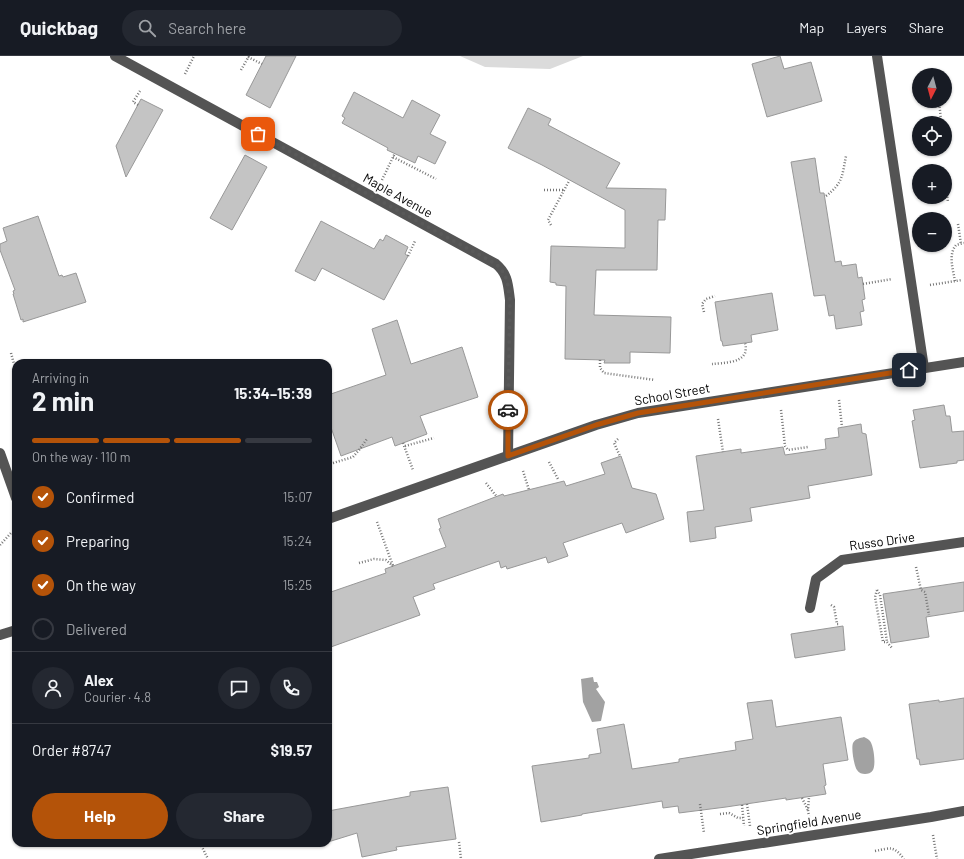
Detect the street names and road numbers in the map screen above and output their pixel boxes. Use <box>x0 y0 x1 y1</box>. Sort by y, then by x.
street label: Maple Avenue <box>360 169 436 221</box>
street label: School Street <box>633 379 711 409</box>
street label: Russo Drive <box>848 528 916 554</box>
street label: Springfield Avenue <box>756 806 862 838</box>

